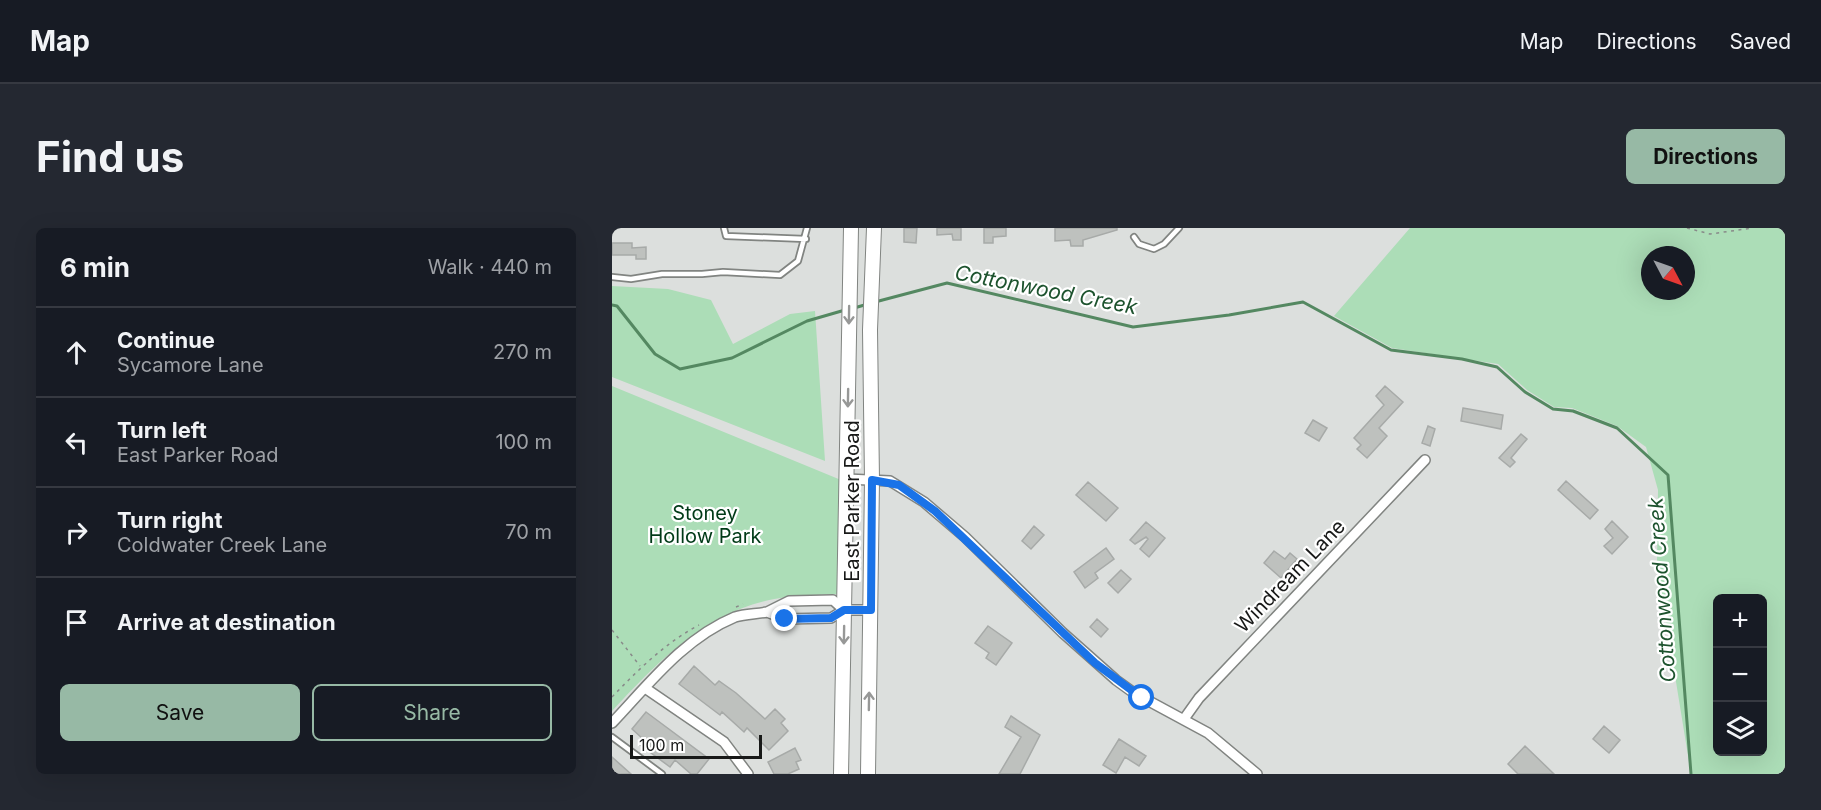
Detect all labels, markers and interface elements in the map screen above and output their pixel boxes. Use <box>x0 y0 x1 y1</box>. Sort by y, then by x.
text: Map <box>30 24 90 58</box>
text: Map <box>1520 29 1563 54</box>
text: Directions <box>1596 29 1697 54</box>
text: Saved <box>1730 29 1791 54</box>
button: Directions <box>1626 129 1785 184</box>
text: Find us <box>36 131 184 182</box>
north arrow <box>1641 246 1695 300</box>
text: 6 min <box>60 252 130 283</box>
text: Walk · 440 m <box>428 255 552 279</box>
water label: Cottonwood Creek <box>953 260 1140 320</box>
one-way arrow <box>843 304 855 324</box>
text: Continue <box>117 327 215 353</box>
icon: ahead <box>60 336 93 369</box>
text: 270 m <box>493 340 552 364</box>
text: Sycamore Lane <box>117 353 264 377</box>
one-way arrow <box>842 388 853 408</box>
text: Turn left <box>117 417 207 443</box>
street label: East Parker Road <box>840 420 864 582</box>
icon: left <box>60 426 93 459</box>
text: 100 m <box>495 430 552 454</box>
text: East Parker Road <box>117 443 278 467</box>
water label: Cottonwood Creek <box>1643 496 1680 683</box>
park label: Stoney Hollow Park <box>649 501 762 548</box>
text: Turn right <box>117 507 223 533</box>
street label: Windream Lane <box>1230 514 1350 638</box>
icon: right <box>60 516 93 549</box>
text: 70 m <box>505 520 552 544</box>
text: Coldwater Creek Lane <box>117 533 327 557</box>
map controls <box>1713 594 1767 756</box>
button: + <box>1713 594 1767 648</box>
route end <box>771 605 797 631</box>
icon: arrive <box>60 606 93 639</box>
text: Arrive at destination <box>117 609 336 635</box>
one-way arrow <box>838 625 850 645</box>
button: − <box>1713 648 1767 702</box>
button: Save <box>60 684 300 741</box>
button: Share <box>312 684 552 741</box>
route start <box>1128 684 1154 710</box>
one-way arrow <box>864 691 875 711</box>
button: layers <box>1713 702 1767 756</box>
scale bar <box>630 732 762 760</box>
text: 100 m <box>639 735 684 755</box>

